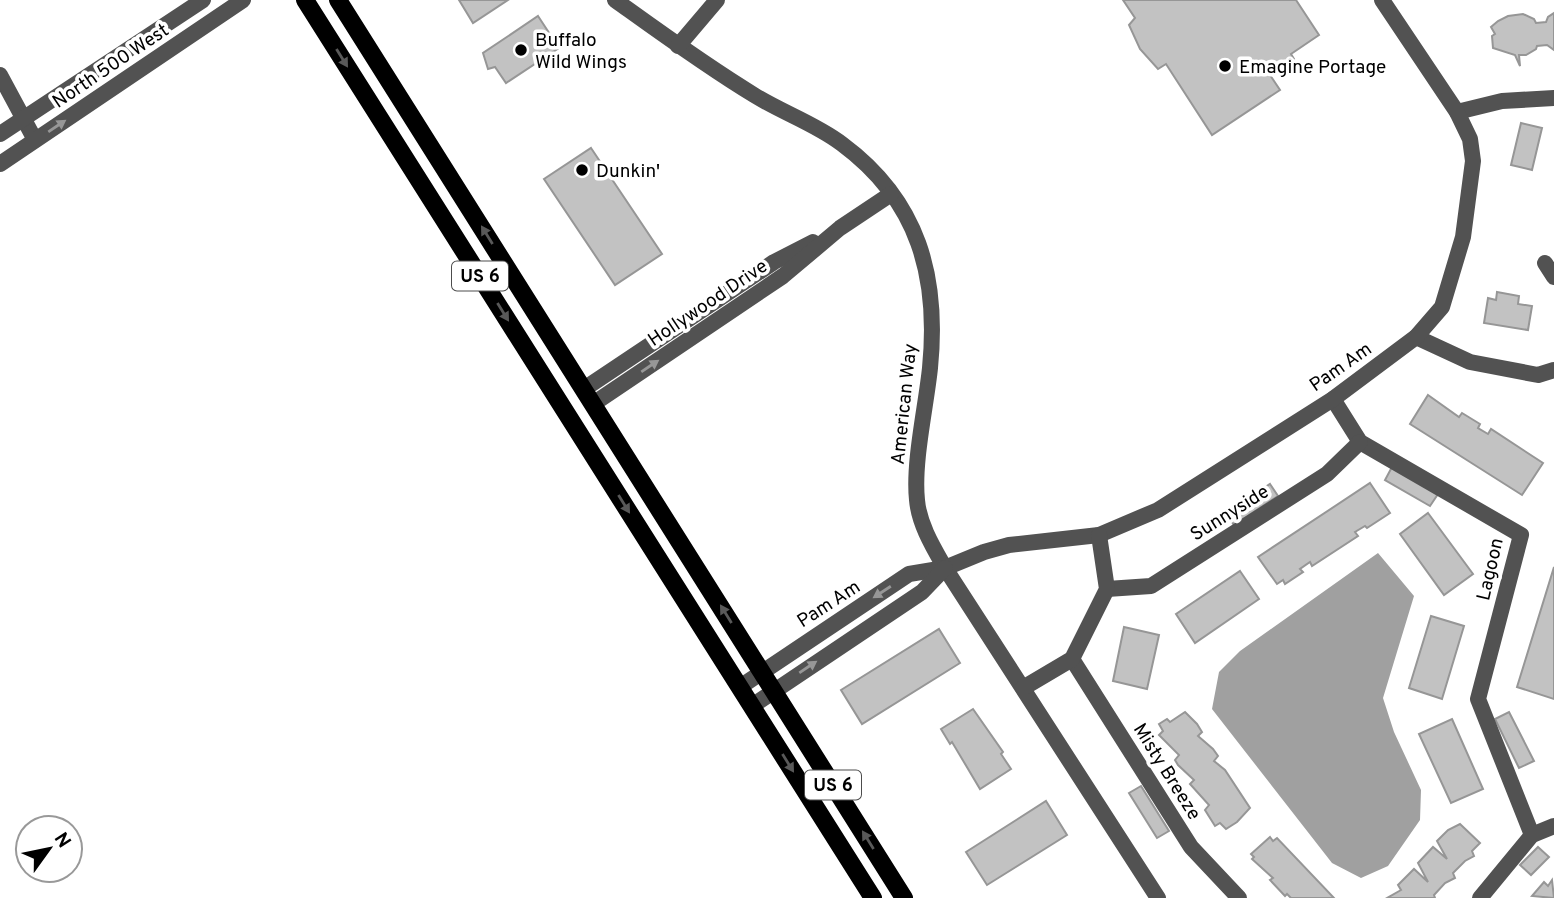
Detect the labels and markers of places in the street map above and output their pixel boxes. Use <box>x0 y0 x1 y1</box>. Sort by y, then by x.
place label: Buffalo Wild Wings <box>535 29 627 75</box>
marker: Buffalo Wild Wings <box>513 42 529 58</box>
place label: Emagine Portage <box>1239 56 1386 80</box>
marker: Emagine Portage <box>1217 58 1233 74</box>
place label: Dunkin' <box>596 160 660 184</box>
marker: Dunkin' <box>574 162 590 178</box>

